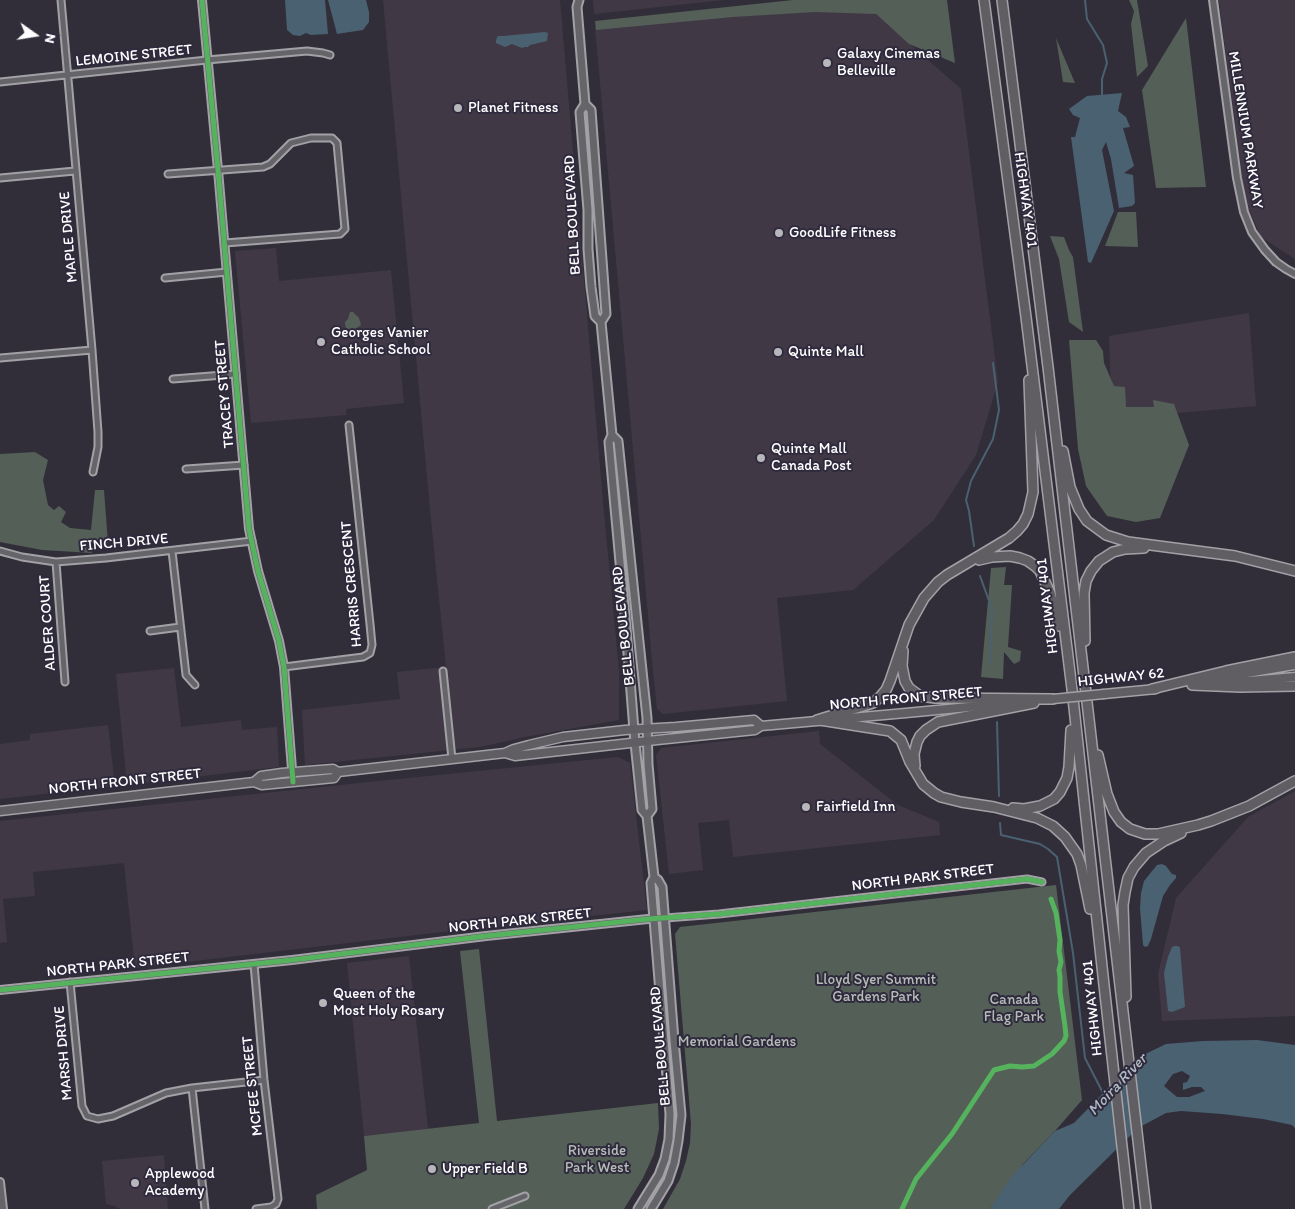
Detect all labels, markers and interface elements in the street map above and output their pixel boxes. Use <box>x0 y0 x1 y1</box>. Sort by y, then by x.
north arrow <box>10 10 60 60</box>
text: N <box>41 32 59 45</box>
street label: LEMOINE STREET <box>75 41 193 71</box>
place label: Galaxy Cinemas Belleville <box>837 45 940 80</box>
street label: MILLENNIUM PARKWAY <box>1224 50 1266 210</box>
marker: Galaxy Cinemas Belleville <box>821 57 833 69</box>
place label: Planet Fitness <box>468 99 558 117</box>
marker: Planet Fitness <box>452 102 464 114</box>
street label: HIGHWAY 401 <box>1009 151 1041 249</box>
street label: BELL BOULEVARD <box>561 155 585 275</box>
street label: MAPLE DRIVE <box>56 191 82 283</box>
place label: GoodLife Fitness <box>789 224 896 242</box>
marker: GoodLife Fitness <box>773 227 785 239</box>
place label: Georges Vanier Catholic School <box>331 324 430 359</box>
marker: Georges Vanier Catholic School <box>315 336 327 348</box>
street label: TRACEY STREET <box>211 339 239 449</box>
place label: Quinte Mall <box>788 343 864 361</box>
marker: Quinte Mall <box>772 346 784 358</box>
place label: Quinte Mall Canada Post <box>771 440 852 475</box>
marker: Quinte Mall Canada Post <box>755 452 767 464</box>
street label: HARRIS CRESCENT <box>338 520 366 648</box>
street label: FINCH DRIVE <box>79 530 169 556</box>
street label: HIGHWAY 401 <box>1033 557 1063 655</box>
street label: BELL BOULEVARD <box>609 565 639 687</box>
street label: ALDER COURT <box>36 575 60 671</box>
street label: HIGHWAY 62 <box>1077 665 1165 691</box>
street label: NORTH FRONT STREET <box>829 683 983 715</box>
street label: NORTH FRONT STREET <box>48 765 202 799</box>
place label: Fairfield Inn <box>816 798 895 816</box>
marker: Fairfield Inn <box>800 801 812 813</box>
street label: NORTH PARK STREET <box>851 860 995 896</box>
street label: NORTH PARK STREET <box>448 905 592 937</box>
street label: NORTH PARK STREET <box>46 949 190 981</box>
street label: HIGHWAY 401 <box>1079 959 1107 1057</box>
park label: Lloyd Syer Summit Gardens Park <box>816 971 936 1006</box>
place label: Queen of the Most Holy Rosary <box>333 985 444 1020</box>
street label: BELL BOULEVARD <box>647 986 675 1106</box>
park label: Canada Flag Park <box>984 991 1044 1026</box>
marker: Queen of the Most Holy Rosary <box>317 997 329 1009</box>
street label: MARSH DRIVE <box>51 1005 77 1101</box>
park label: Memorial Gardens <box>678 1033 796 1051</box>
street label: MCFEE STREET <box>239 1035 267 1137</box>
water label: Moira River <box>1084 1050 1152 1120</box>
park label: Riverside Park West <box>565 1142 629 1177</box>
place label: Upper Field B <box>442 1160 528 1178</box>
marker: Upper Field B <box>426 1163 438 1175</box>
place label: Applewood Academy <box>145 1165 215 1200</box>
marker: Applewood Academy <box>129 1177 141 1189</box>

